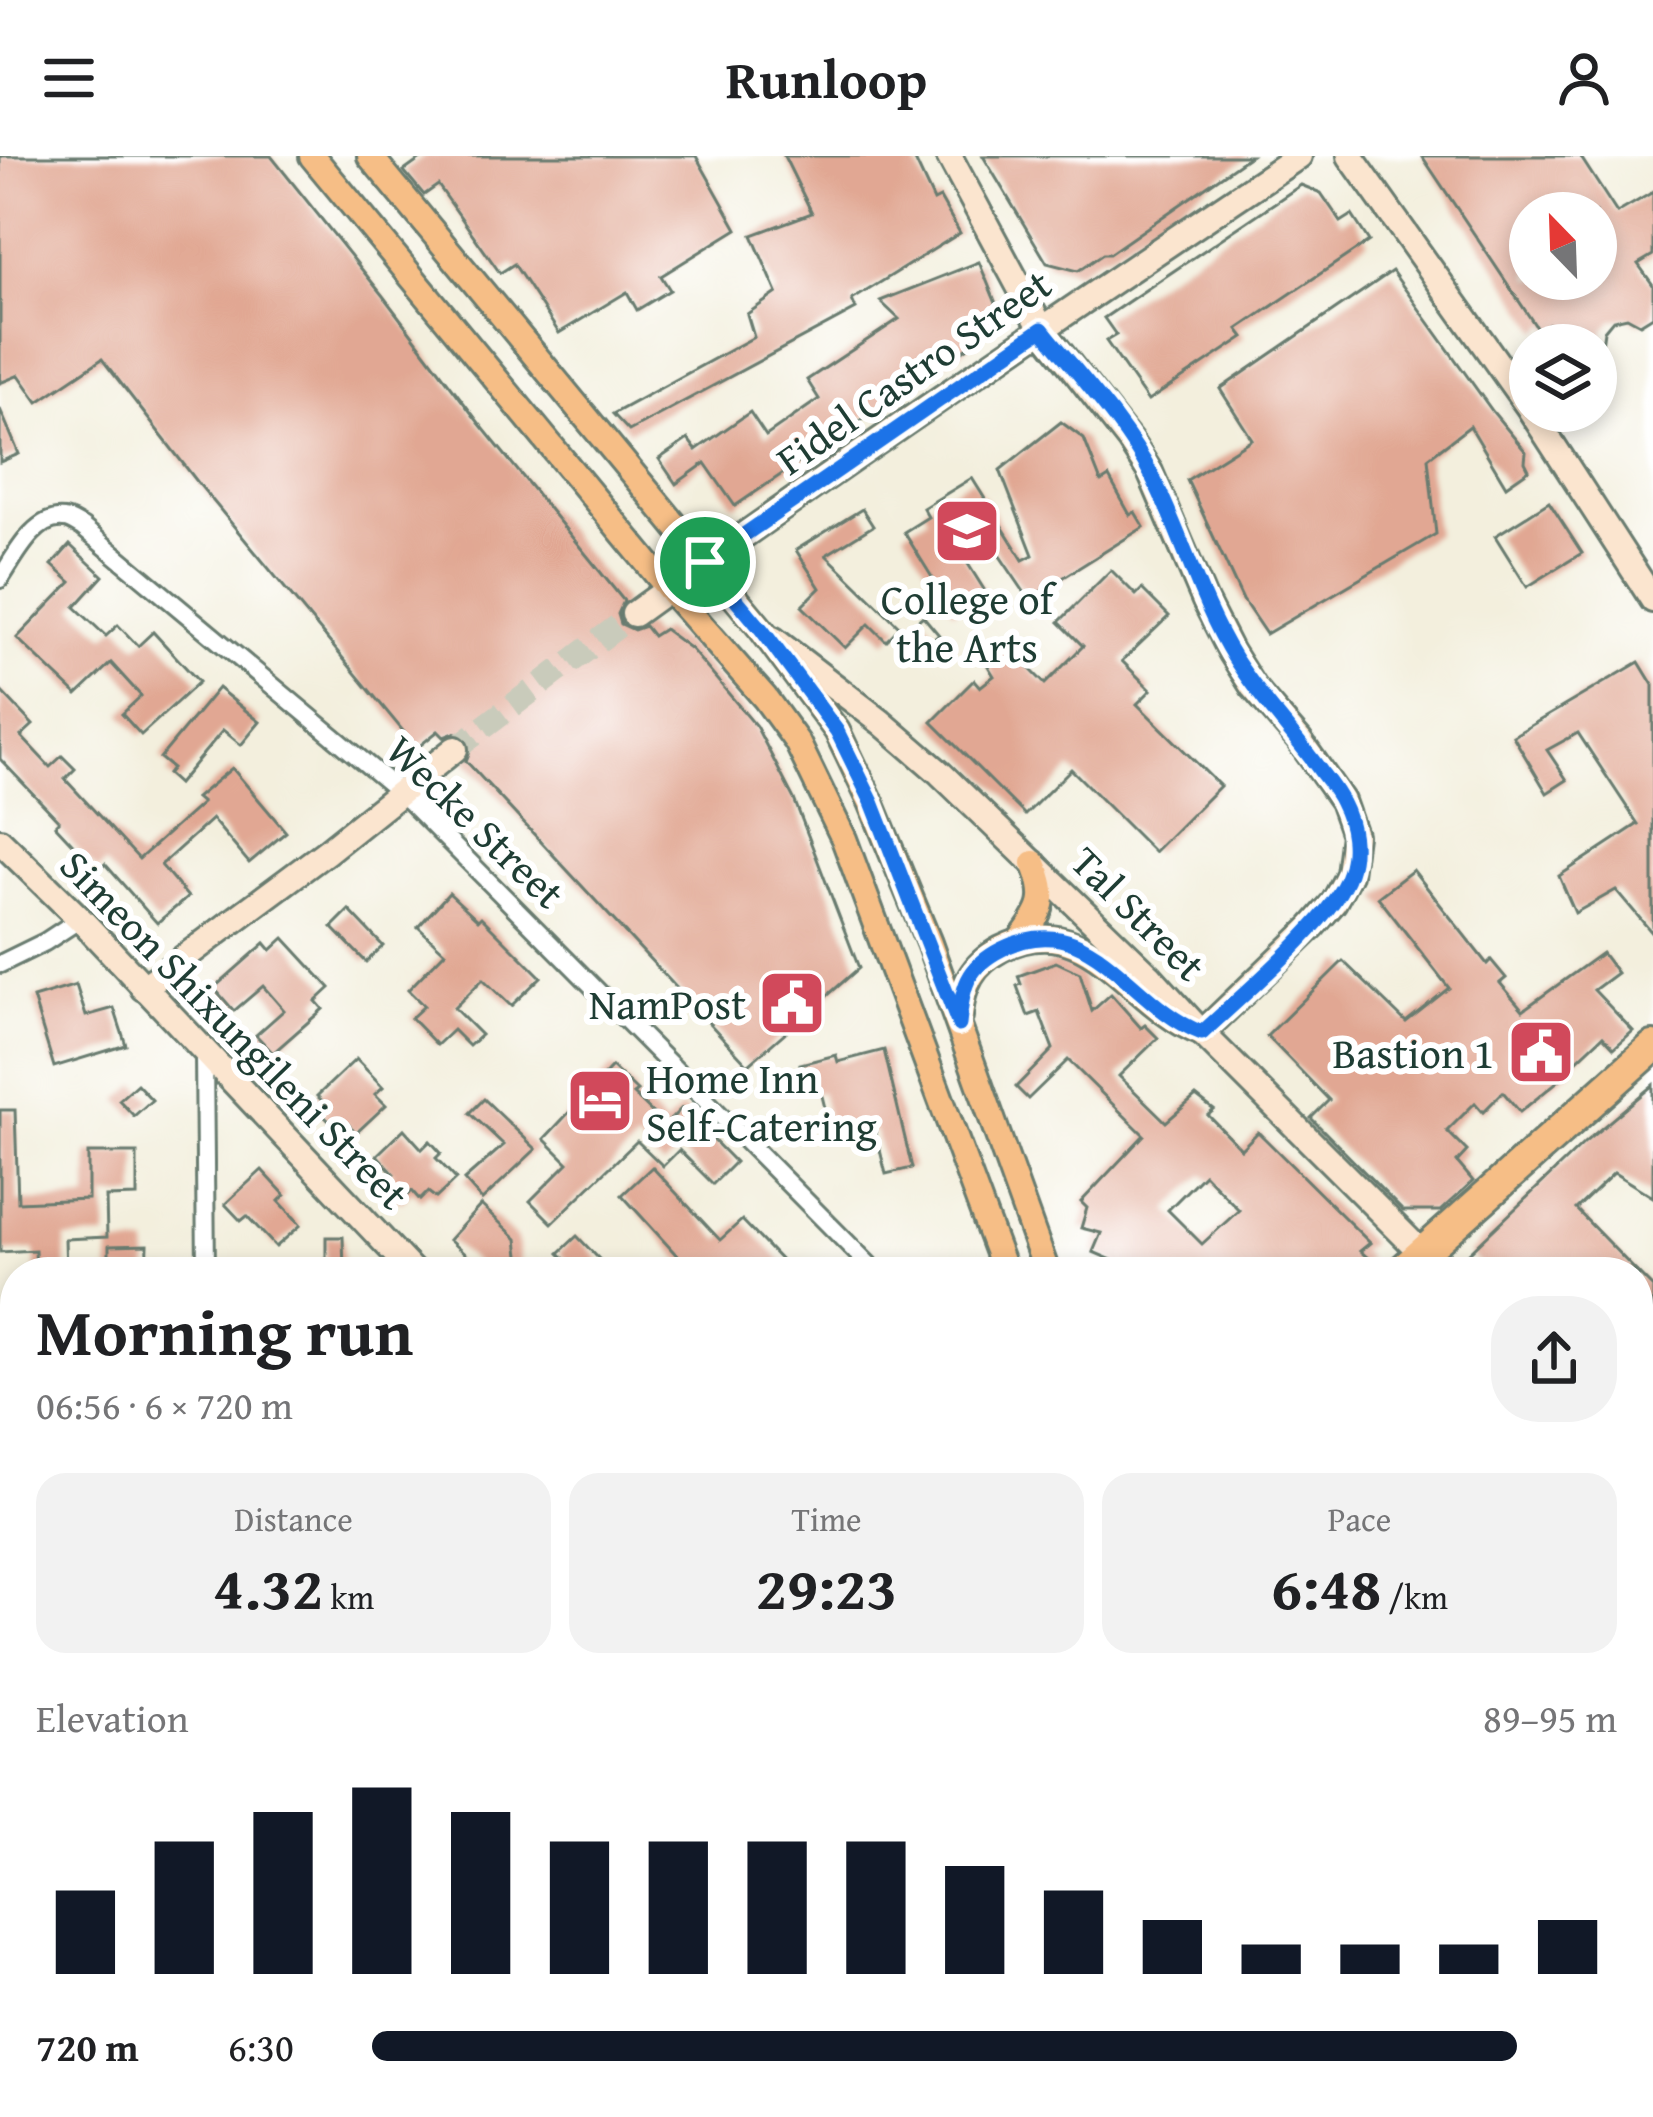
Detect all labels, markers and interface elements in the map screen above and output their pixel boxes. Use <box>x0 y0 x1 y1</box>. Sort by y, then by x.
text: Runloop <box>726 39 927 118</box>
icon: menu <box>36 45 102 111</box>
icon: person <box>1551 45 1617 111</box>
north arrow <box>1509 192 1617 300</box>
map controls <box>1509 192 1617 432</box>
street label: Fidel Castro Street <box>763 253 1063 489</box>
button: layers <box>1509 324 1617 432</box>
school or university icon: College of the Arts <box>932 496 1002 566</box>
pin <box>654 511 756 613</box>
icon: arrive <box>672 529 738 595</box>
place label: College of the Arts <box>881 568 1058 677</box>
street label: Wecke Street <box>373 720 579 922</box>
street label: Tal Street <box>1058 832 1220 994</box>
street label: Simeon Shixungileni Street <box>47 835 424 1223</box>
public building icon: NamPost <box>757 968 827 1038</box>
place label: NamPost <box>589 973 746 1034</box>
public building icon: Bastion 1 <box>1506 1017 1576 1087</box>
place label: Bastion 1 <box>1333 1022 1494 1083</box>
place label: Home Inn Self-Catering <box>646 1047 877 1156</box>
hotel icon: Home Inn Self-Catering <box>565 1066 635 1136</box>
text: Morning run <box>36 1282 413 1379</box>
button: share <box>1491 1296 1617 1422</box>
text: 06:56 · 6 × 720 m <box>36 1376 293 1433</box>
text: Distance <box>234 1495 353 1543</box>
text: Time <box>791 1495 862 1543</box>
text: Pace <box>1328 1495 1391 1543</box>
text: 4.32 <box>213 1543 323 1631</box>
text: 29:23 <box>756 1543 897 1631</box>
text: 6:48 <box>1271 1543 1381 1631</box>
text: km <box>323 1573 374 1621</box>
text: /km <box>1381 1573 1448 1621</box>
text: Elevation <box>36 1689 189 1746</box>
text: 89–95 m <box>1483 1689 1617 1746</box>
text: 720 m <box>36 2018 139 2075</box>
text: 6:30 <box>228 2018 294 2075</box>

